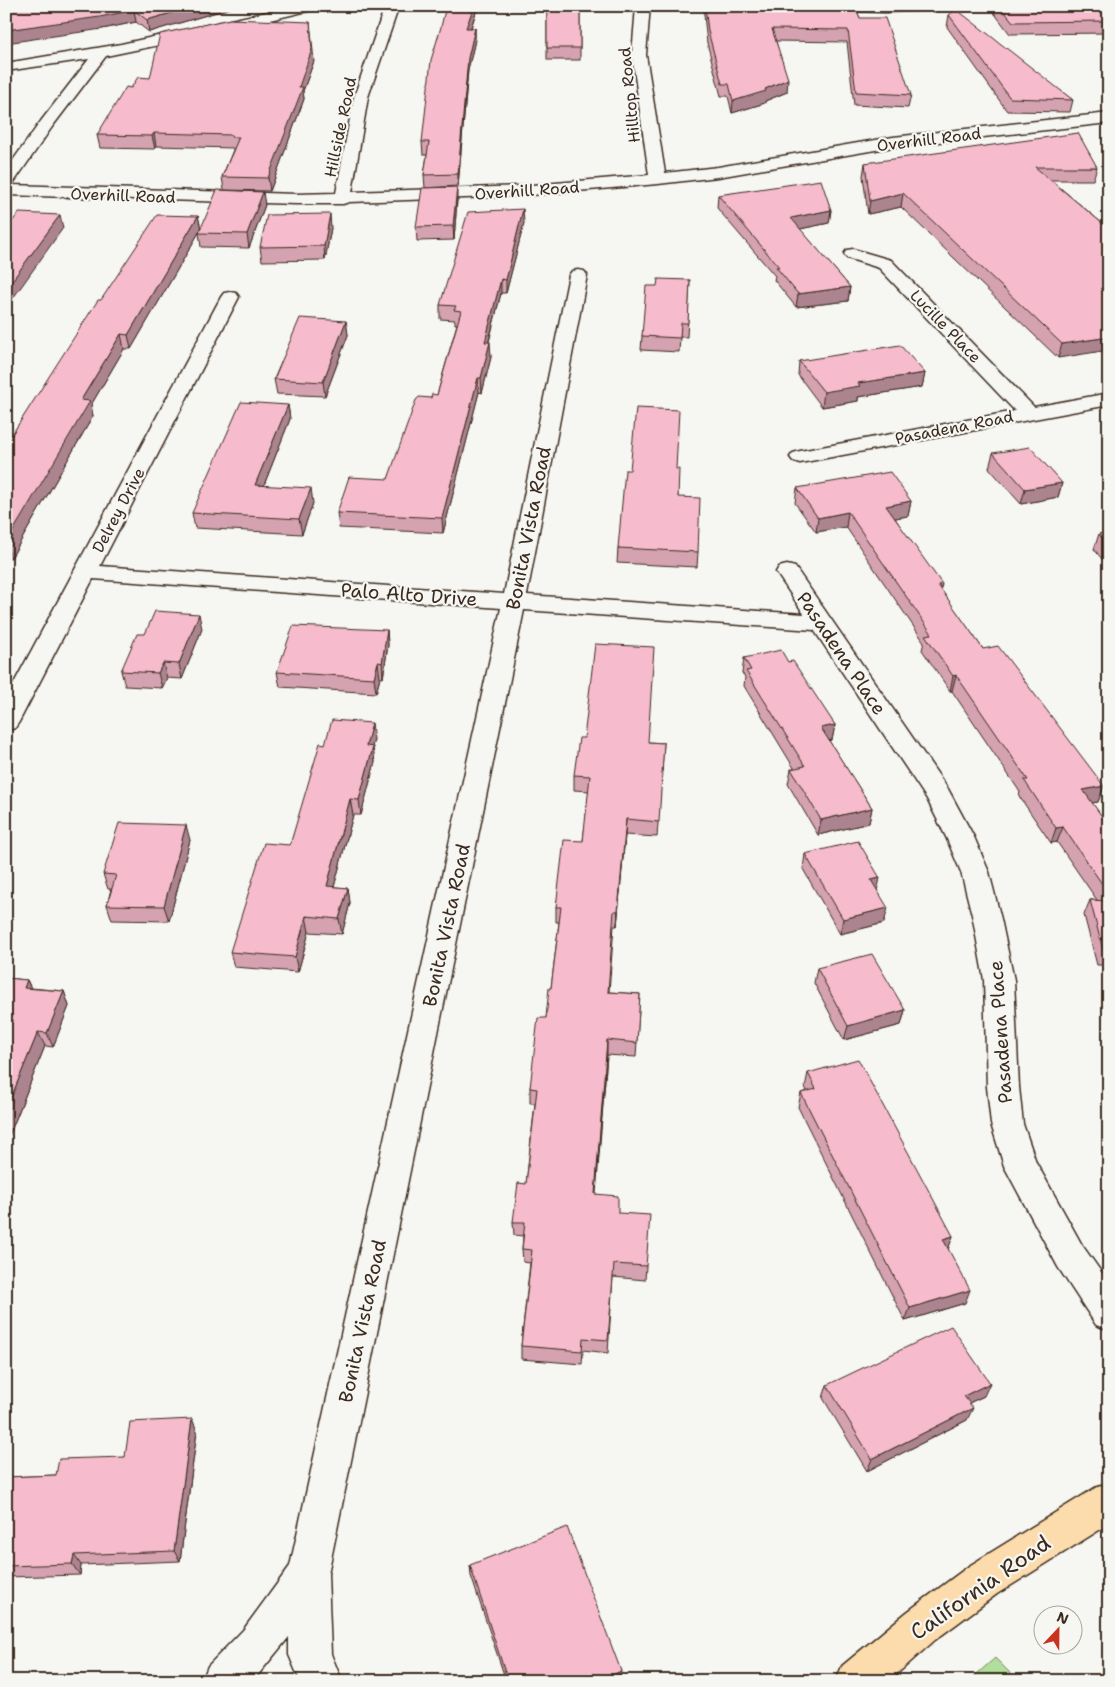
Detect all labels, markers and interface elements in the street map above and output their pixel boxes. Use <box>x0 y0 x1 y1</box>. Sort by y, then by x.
street label: Hilltop Road <box>614 46 645 144</box>
street label: Hillside Road <box>320 75 361 179</box>
street label: Overhill Road <box>876 123 982 156</box>
street label: Overhill Road <box>474 176 580 205</box>
street label: Overhill Road <box>70 183 176 208</box>
street label: Lucille Place <box>905 285 986 367</box>
street label: Pasadena Road <box>893 406 1015 449</box>
street label: Bonita Vista Road <box>500 444 557 612</box>
street label: Delrey Drive <box>87 464 150 556</box>
street label: Palo Alto Drive <box>340 577 478 612</box>
street label: Pasadena Place <box>791 587 892 720</box>
street label: Bonita Vista Road <box>417 841 476 1009</box>
street label: Pasadena Place <box>983 960 1018 1104</box>
street label: Bonita Vista Road <box>333 1237 392 1405</box>
street label: California Road <box>904 1528 1056 1647</box>
north arrow <box>1032 1604 1082 1654</box>
text: N <box>1054 1608 1071 1628</box>

